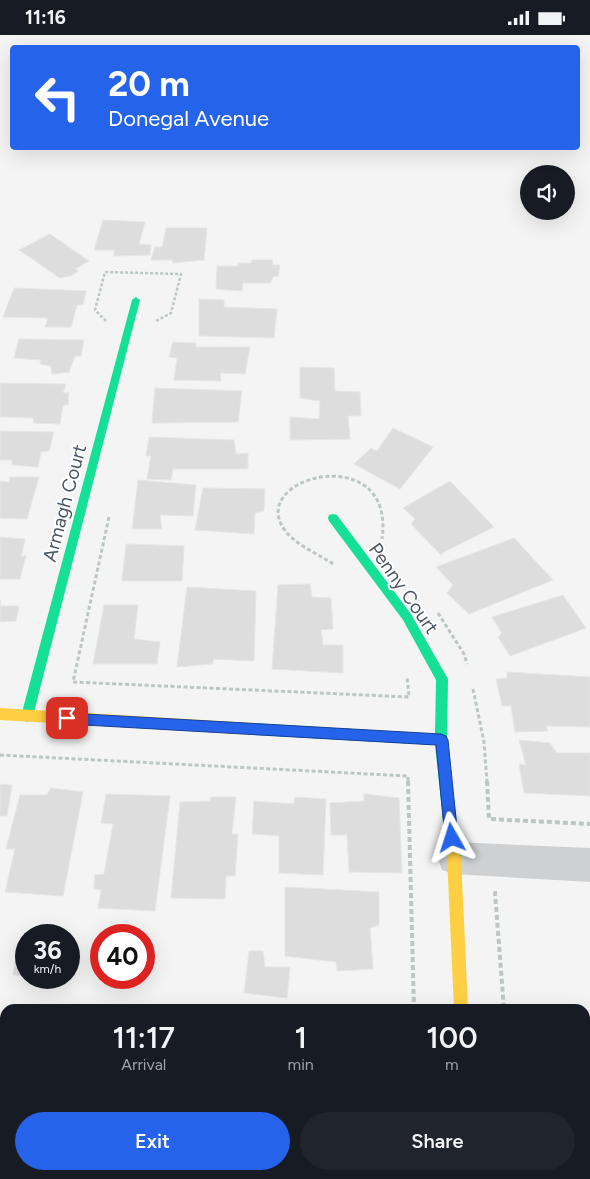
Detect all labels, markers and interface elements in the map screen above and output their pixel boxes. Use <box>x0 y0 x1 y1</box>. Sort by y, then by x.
text: 11:16 <box>25 6 66 29</box>
text: 20 m <box>108 63 190 105</box>
icon: left <box>25 65 90 130</box>
text: Donegal Avenue <box>108 105 269 132</box>
map controls <box>520 165 575 220</box>
button: sound <box>520 165 575 220</box>
street label: Armagh Court <box>38 442 91 564</box>
street label: Penny Court <box>364 538 443 638</box>
pin <box>46 697 88 739</box>
icon: arrive <box>53 704 81 732</box>
position arrow <box>425 811 477 863</box>
speed limit sign: 40 <box>90 924 155 989</box>
text: 36 <box>33 935 62 965</box>
text: km/h <box>34 962 61 976</box>
text: 11:17 <box>112 1019 175 1056</box>
text: 1 <box>294 1019 307 1056</box>
text: 100 <box>426 1019 478 1056</box>
text: Arrival <box>121 1055 166 1074</box>
text: min <box>288 1055 314 1074</box>
text: m <box>445 1055 459 1074</box>
button: Exit <box>15 1112 290 1170</box>
button: Share <box>300 1112 575 1170</box>

